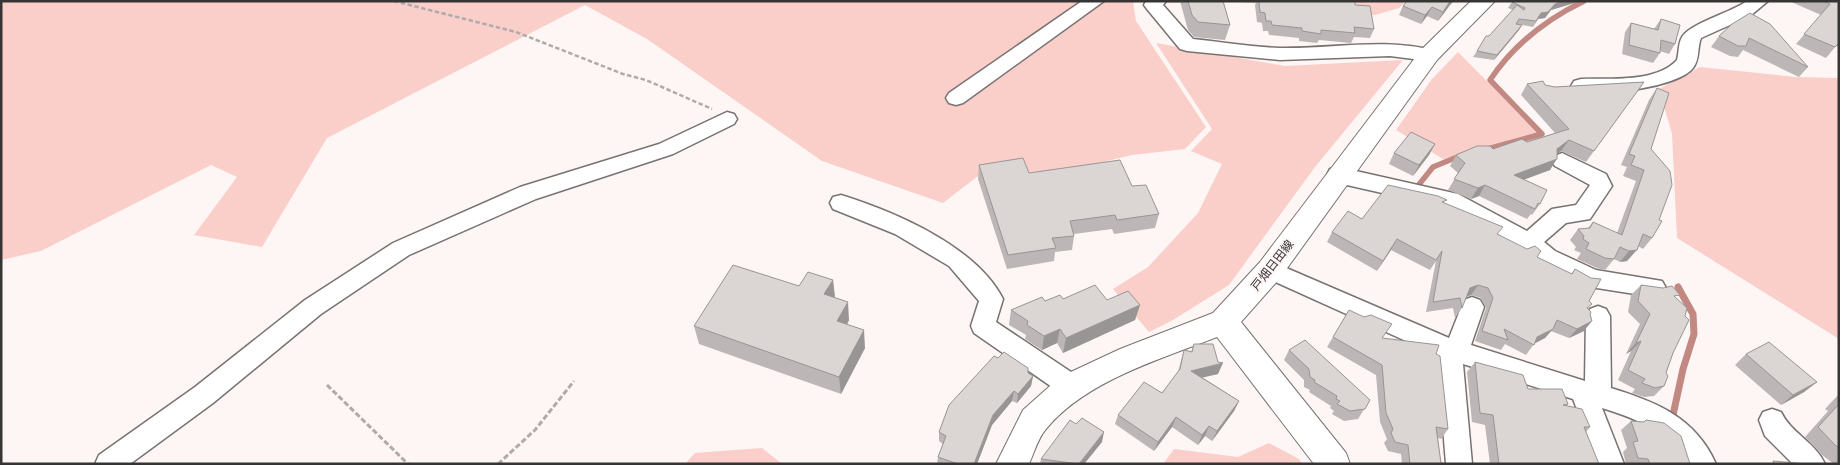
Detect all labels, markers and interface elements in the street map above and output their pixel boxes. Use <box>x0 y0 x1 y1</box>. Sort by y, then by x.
street label: 戸畑日田線 <box>1248 237 1296 293</box>

